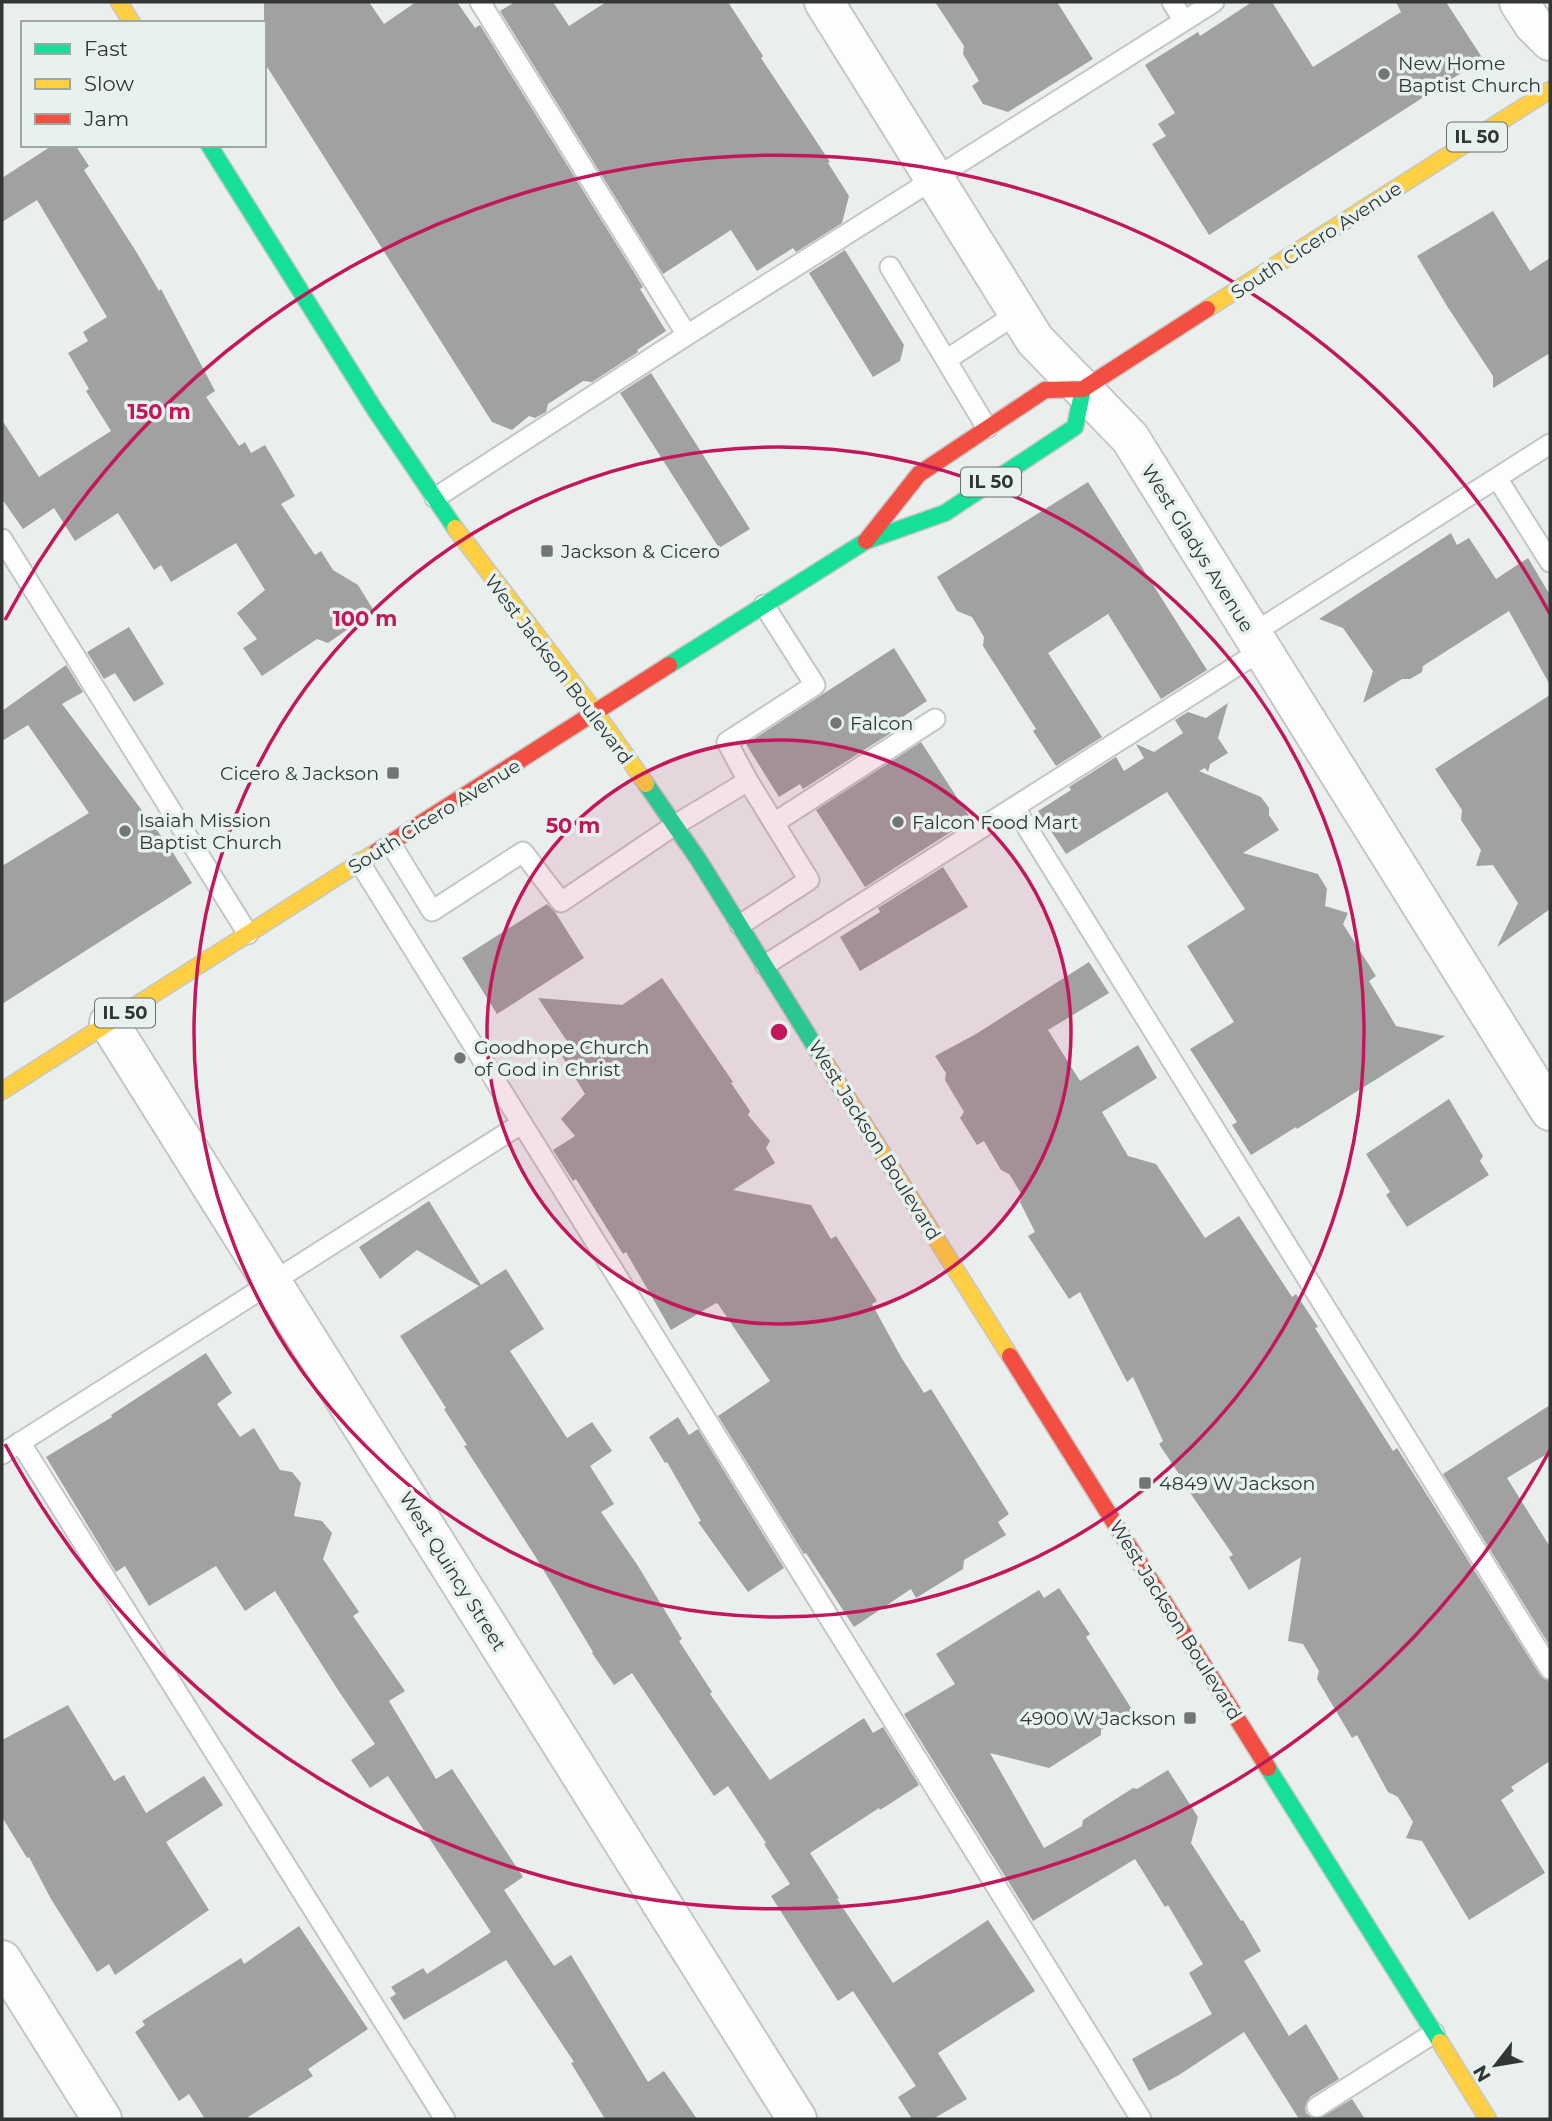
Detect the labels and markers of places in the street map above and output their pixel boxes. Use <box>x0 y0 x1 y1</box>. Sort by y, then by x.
place label: New Home Baptist Church <box>1398 52 1541 97</box>
marker: New Home Baptist Church <box>1376 66 1392 82</box>
place label: Jackson & Cicero <box>560 540 720 563</box>
marker: Jackson & Cicero <box>539 543 555 559</box>
place label: Falcon <box>850 712 913 735</box>
marker: Falcon <box>828 715 844 731</box>
place label: Cicero & Jackson <box>220 762 379 785</box>
marker: Cicero & Jackson <box>385 765 401 781</box>
place label: Isaiah Mission Baptist Church <box>139 809 282 854</box>
place label: Falcon Food Mart <box>912 811 1079 834</box>
marker: Falcon Food Mart <box>890 814 906 830</box>
marker: Isaiah Mission Baptist Church <box>117 823 133 839</box>
centre of rings <box>767 1020 791 1044</box>
place label: Goodhope Church of God in Christ <box>474 1036 649 1081</box>
marker: Goodhope Church of God in Christ <box>452 1050 468 1066</box>
place label: 4849 W Jackson <box>1159 1472 1315 1495</box>
marker: 4849 W Jackson <box>1137 1475 1153 1491</box>
place label: 4900 W Jackson <box>1019 1707 1176 1730</box>
marker: 4900 W Jackson <box>1182 1710 1198 1726</box>

